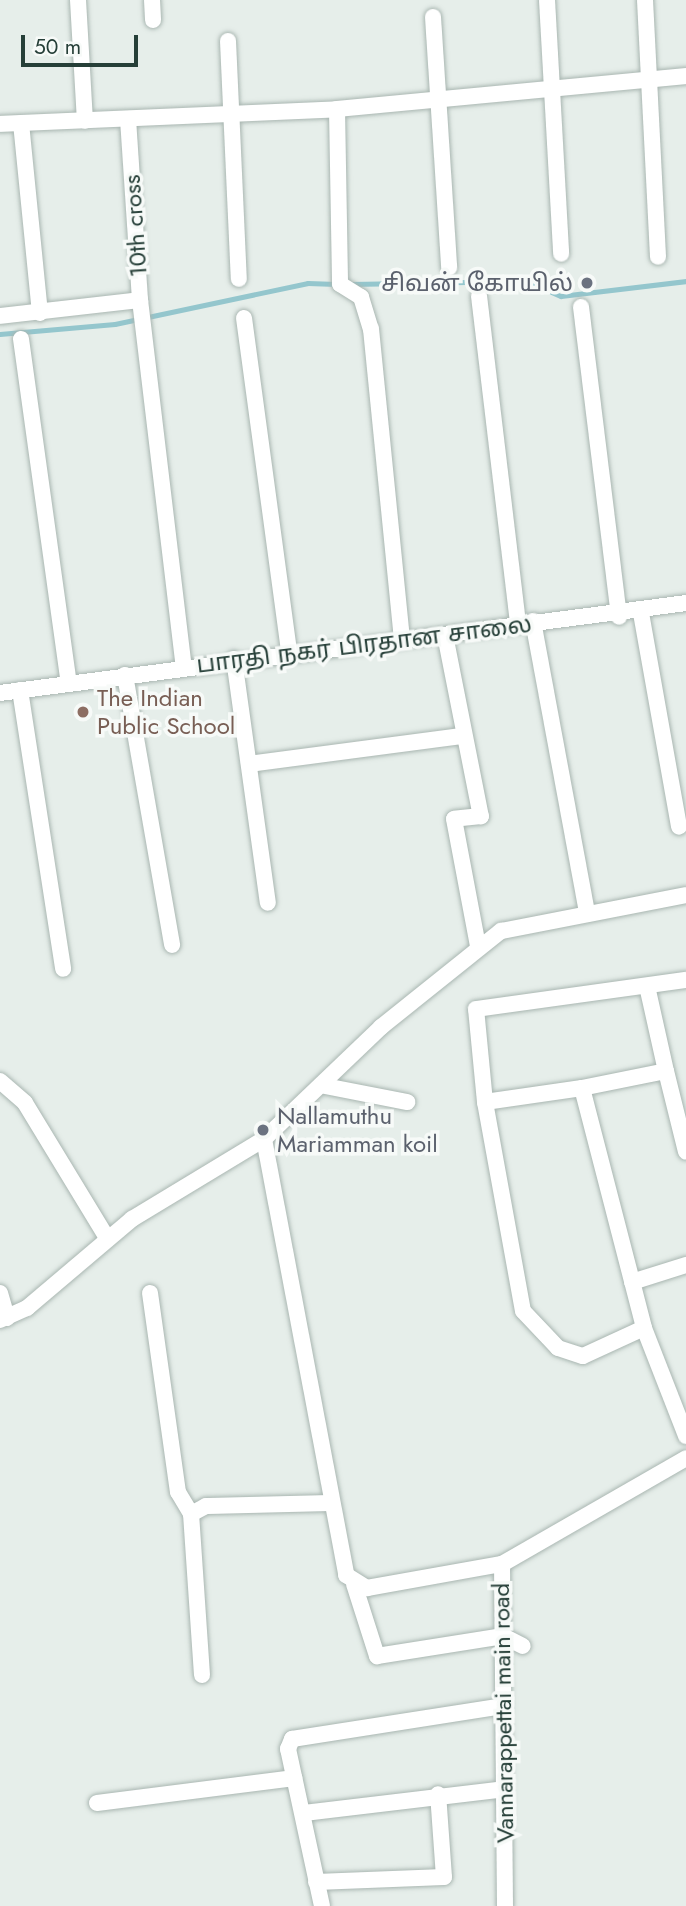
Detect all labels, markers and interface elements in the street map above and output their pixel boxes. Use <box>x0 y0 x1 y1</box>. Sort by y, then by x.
scale bar <box>24 21 142 65</box>
text: 50 m <box>34 32 81 62</box>
street label: 10th cross <box>117 174 153 278</box>
place label: சிவன் கோயில் <box>381 269 573 297</box>
marker: சிவன் கோயில் <box>579 275 595 291</box>
street label: பாரதி நகர் பிரதான சாலை <box>195 609 533 679</box>
place label: The Indian Public School <box>97 684 235 740</box>
marker: The Indian Public School <box>75 704 91 720</box>
place label: Nallamuthu Mariamman koil <box>277 1102 438 1158</box>
marker: Nallamuthu Mariamman koil <box>255 1122 271 1138</box>
street label: Vannarappettai main road <box>486 1583 520 1843</box>

